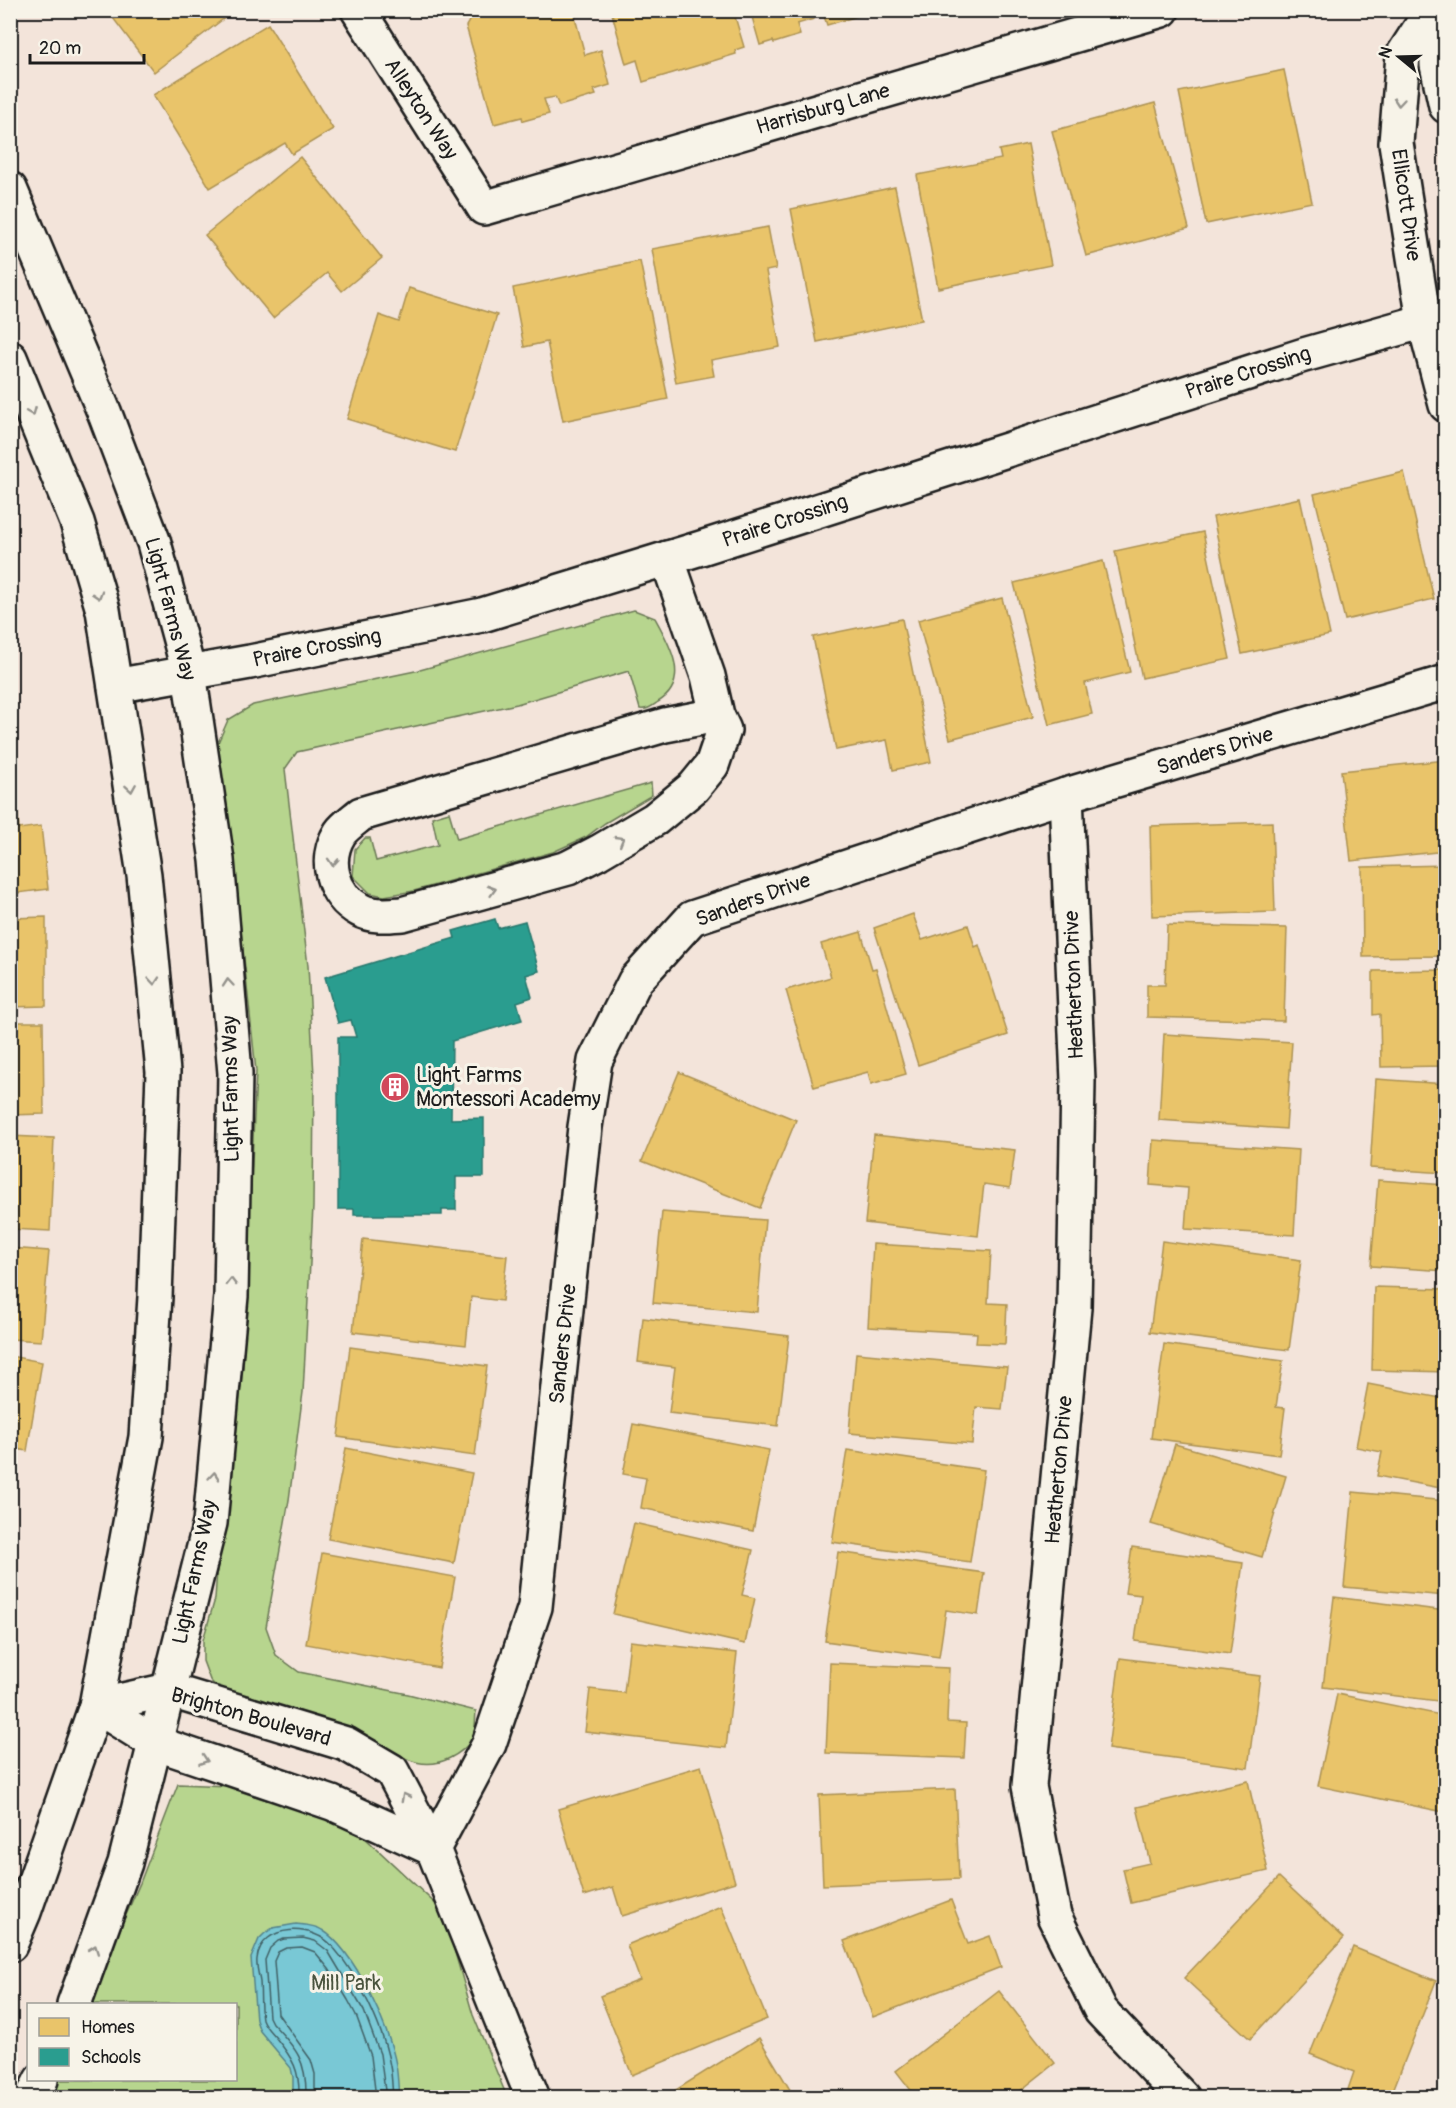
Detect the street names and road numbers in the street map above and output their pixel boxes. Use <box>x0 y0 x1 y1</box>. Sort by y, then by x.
street label: Alleyton Way <box>378 53 464 165</box>
street label: Harrisburg Lane <box>753 77 894 141</box>
street label: Ellicott Drive <box>1385 147 1427 263</box>
street label: Praire Crossing <box>1182 340 1314 406</box>
street label: Praire Crossing <box>719 488 851 554</box>
street label: Light Farms Way <box>138 535 202 683</box>
street label: Praire Crossing <box>251 622 383 674</box>
street label: Sanders Drive <box>1153 720 1277 782</box>
street label: Sanders Drive <box>692 867 815 933</box>
street label: Heatherton Drive <box>1058 909 1090 1060</box>
street label: Light Farms Way <box>216 1015 246 1163</box>
street label: Sanders Drive <box>543 1282 583 1405</box>
street label: Heatherton Drive <box>1039 1394 1079 1545</box>
street label: Light Farms Way <box>167 1497 223 1647</box>
street label: Brighton Boulevard <box>168 1681 334 1753</box>

